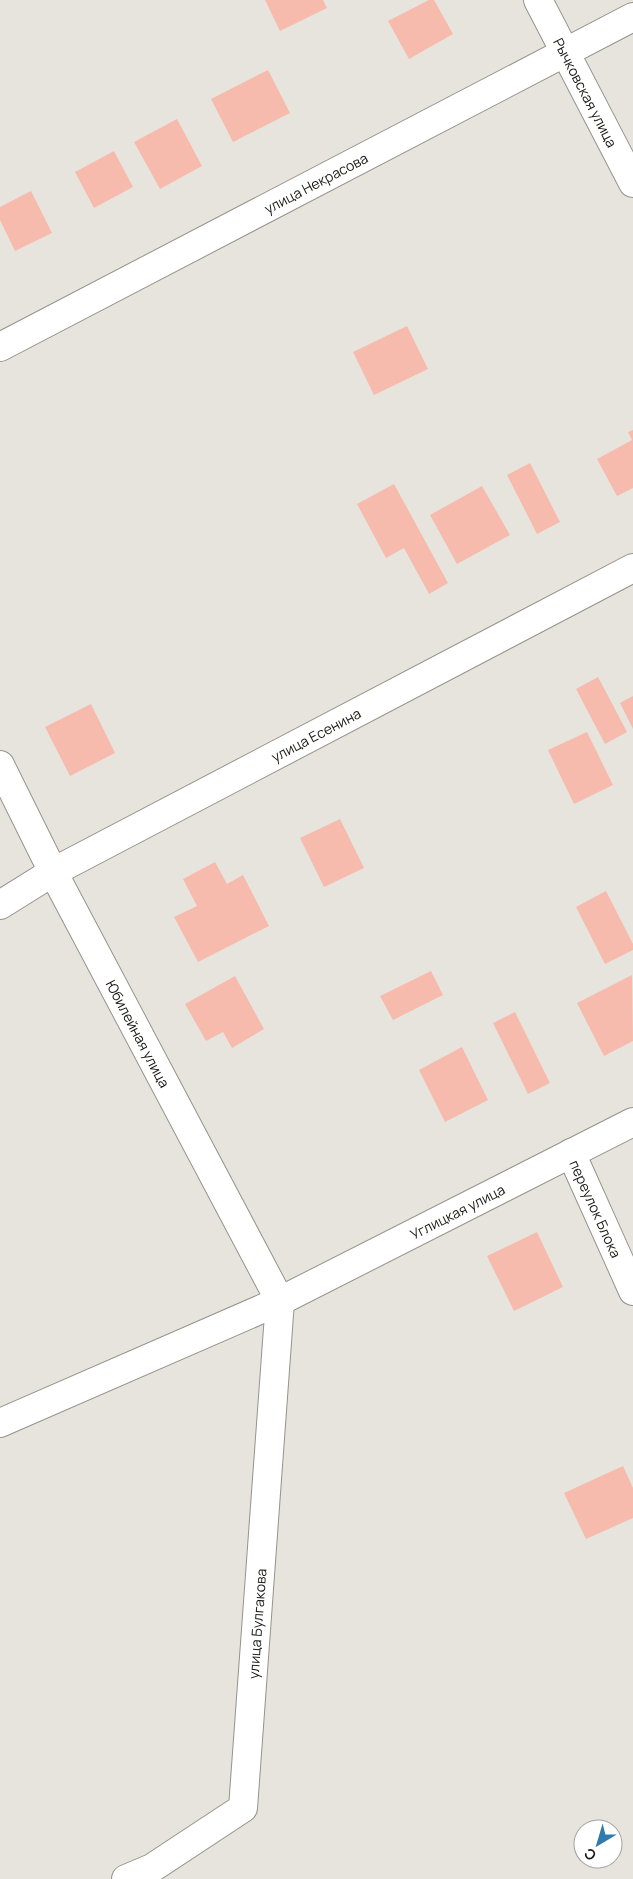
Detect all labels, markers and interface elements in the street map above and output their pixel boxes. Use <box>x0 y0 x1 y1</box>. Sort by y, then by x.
street label: Рычковская улица <box>550 34 622 150</box>
street label: улица Некрасова <box>261 148 371 217</box>
street label: улица Есенина <box>268 703 364 766</box>
street label: Юбилейная улица <box>102 976 175 1091</box>
street label: переулок Блока <box>566 1157 626 1261</box>
street label: Углицкая улица <box>406 1179 508 1243</box>
street label: улица Булгакова <box>243 1568 270 1679</box>
north arrow <box>573 1819 623 1869</box>
text: С <box>580 1844 600 1865</box>

